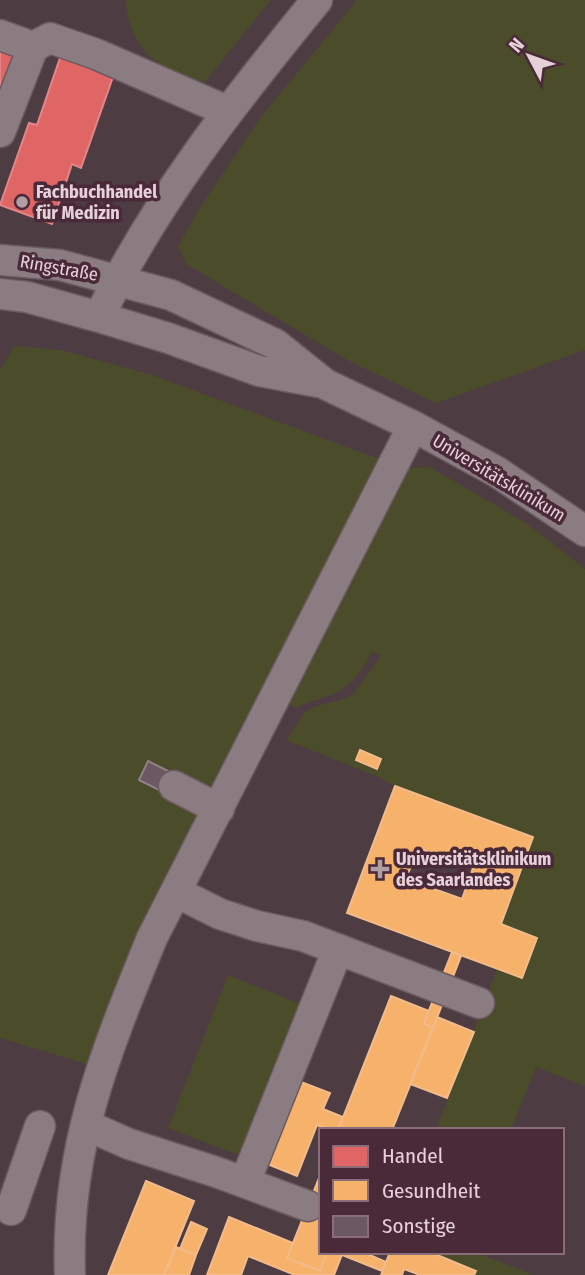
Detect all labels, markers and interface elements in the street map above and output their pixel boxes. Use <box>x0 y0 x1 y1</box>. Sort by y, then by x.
north arrow <box>494 21 564 91</box>
text: N <box>504 33 529 57</box>
place label: Fachbuchhandel für Medizin <box>36 181 157 224</box>
marker: Fachbuchhandel für Medizin <box>14 194 30 210</box>
street label: Ringstraße <box>18 250 100 286</box>
street label: Universitätsklinikum <box>429 430 569 526</box>
place label: Universitätsklinikum des Saarlandes <box>396 848 551 891</box>
marker: Universitätsklinikum des Saarlandes <box>370 859 390 879</box>
legend <box>319 1128 564 1254</box>
text: Handel <box>382 1143 444 1169</box>
text: Gesundheit <box>382 1178 480 1204</box>
text: Sonstige <box>382 1213 456 1239</box>

